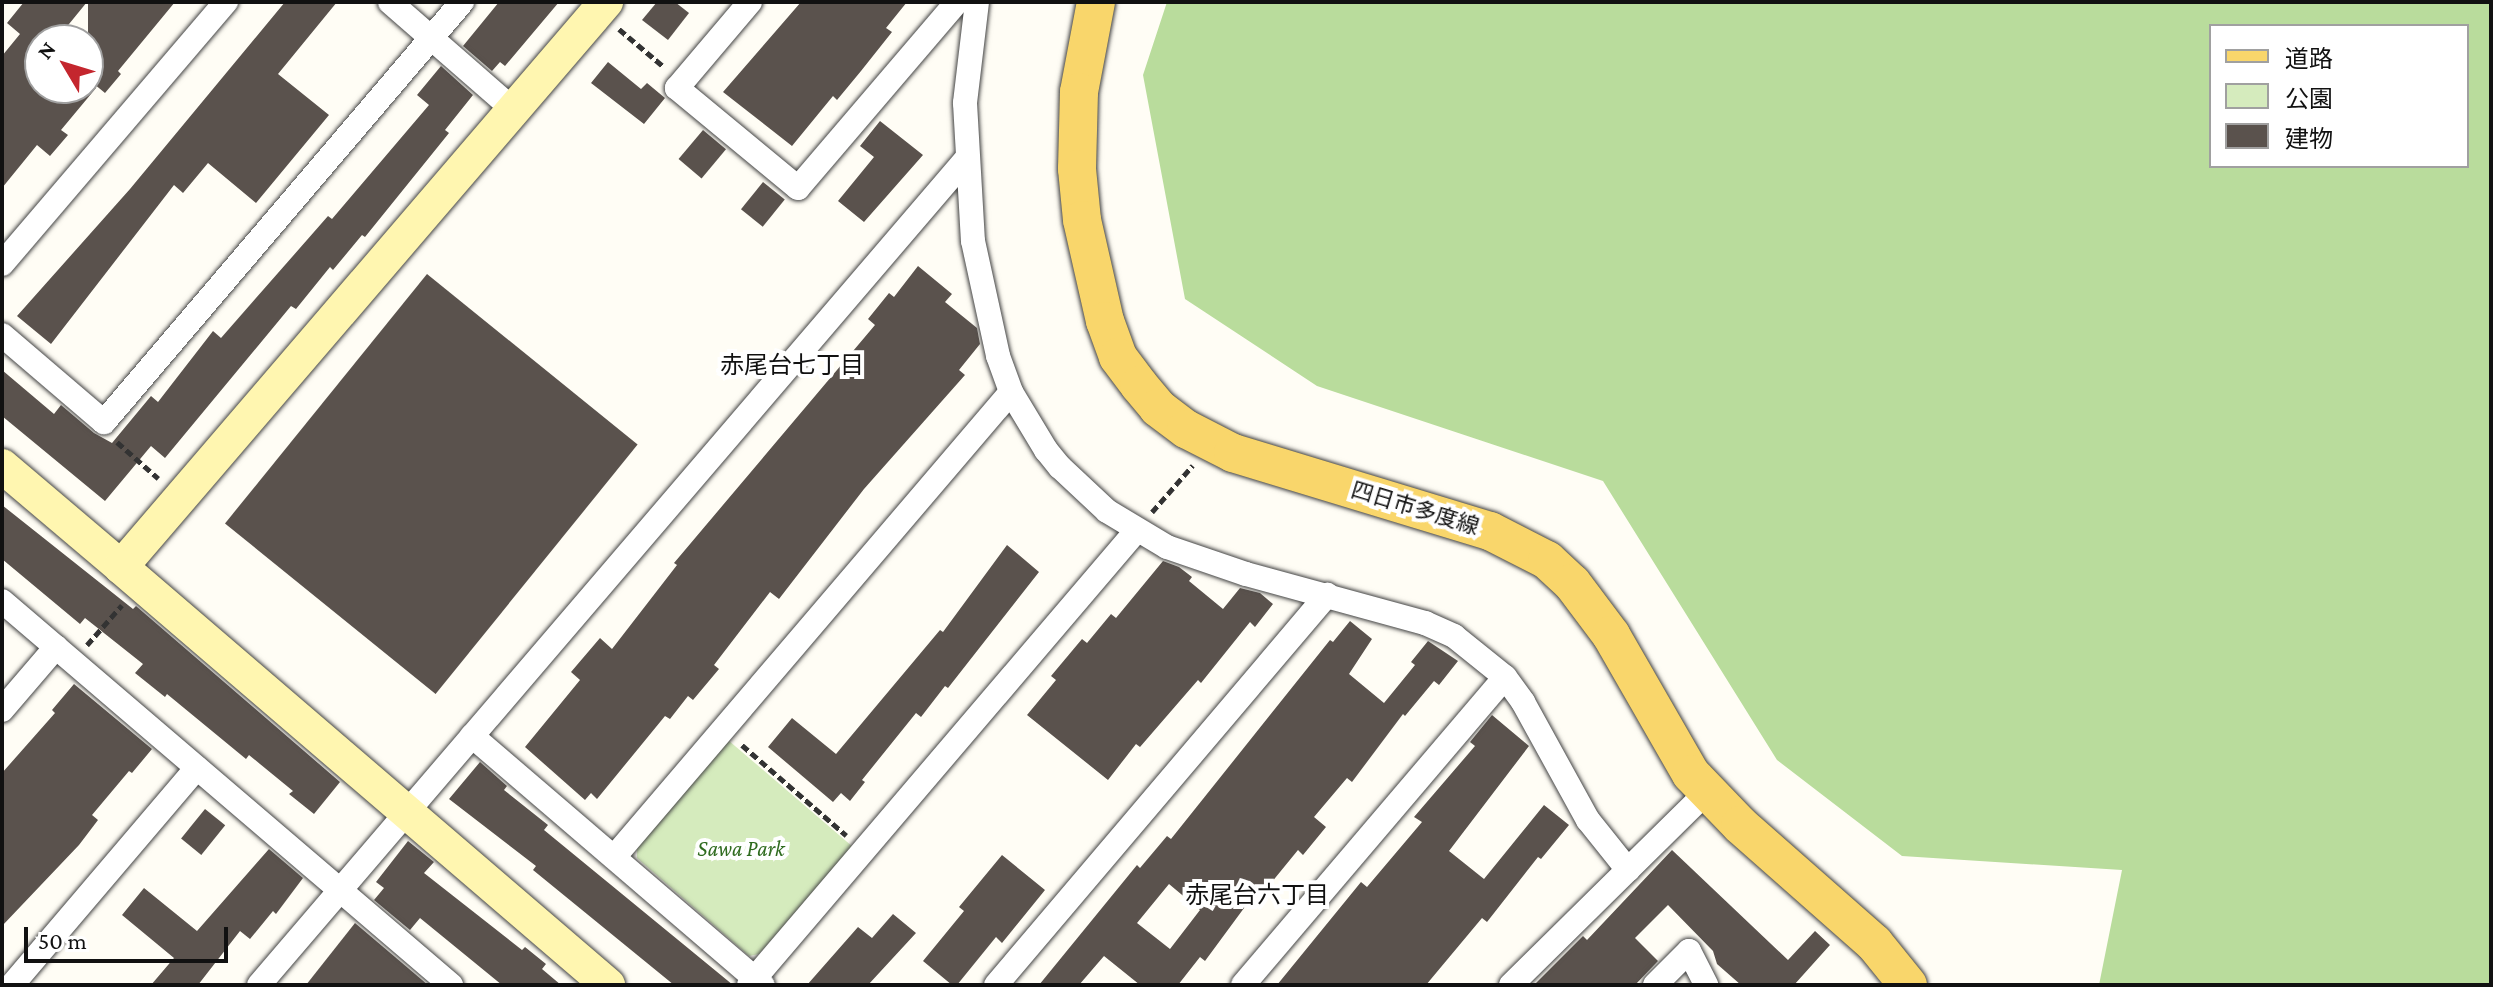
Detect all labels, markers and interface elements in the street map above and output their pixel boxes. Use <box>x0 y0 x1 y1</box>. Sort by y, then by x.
north arrow <box>24 24 104 104</box>
legend <box>2209 24 2469 168</box>
text: N <box>32 37 61 64</box>
text: 道路 <box>2285 45 2333 72</box>
text: 公園 <box>2285 85 2333 112</box>
text: 建物 <box>2285 125 2333 152</box>
district label: 赤尾台七丁目 <box>720 351 864 379</box>
street label: 四日市多度線 <box>1348 476 1482 540</box>
park label: Sawa Park <box>697 836 785 862</box>
district label: 赤尾台六丁目 <box>1185 881 1329 909</box>
scale bar <box>28 911 232 961</box>
text: 50 m <box>38 927 87 954</box>

